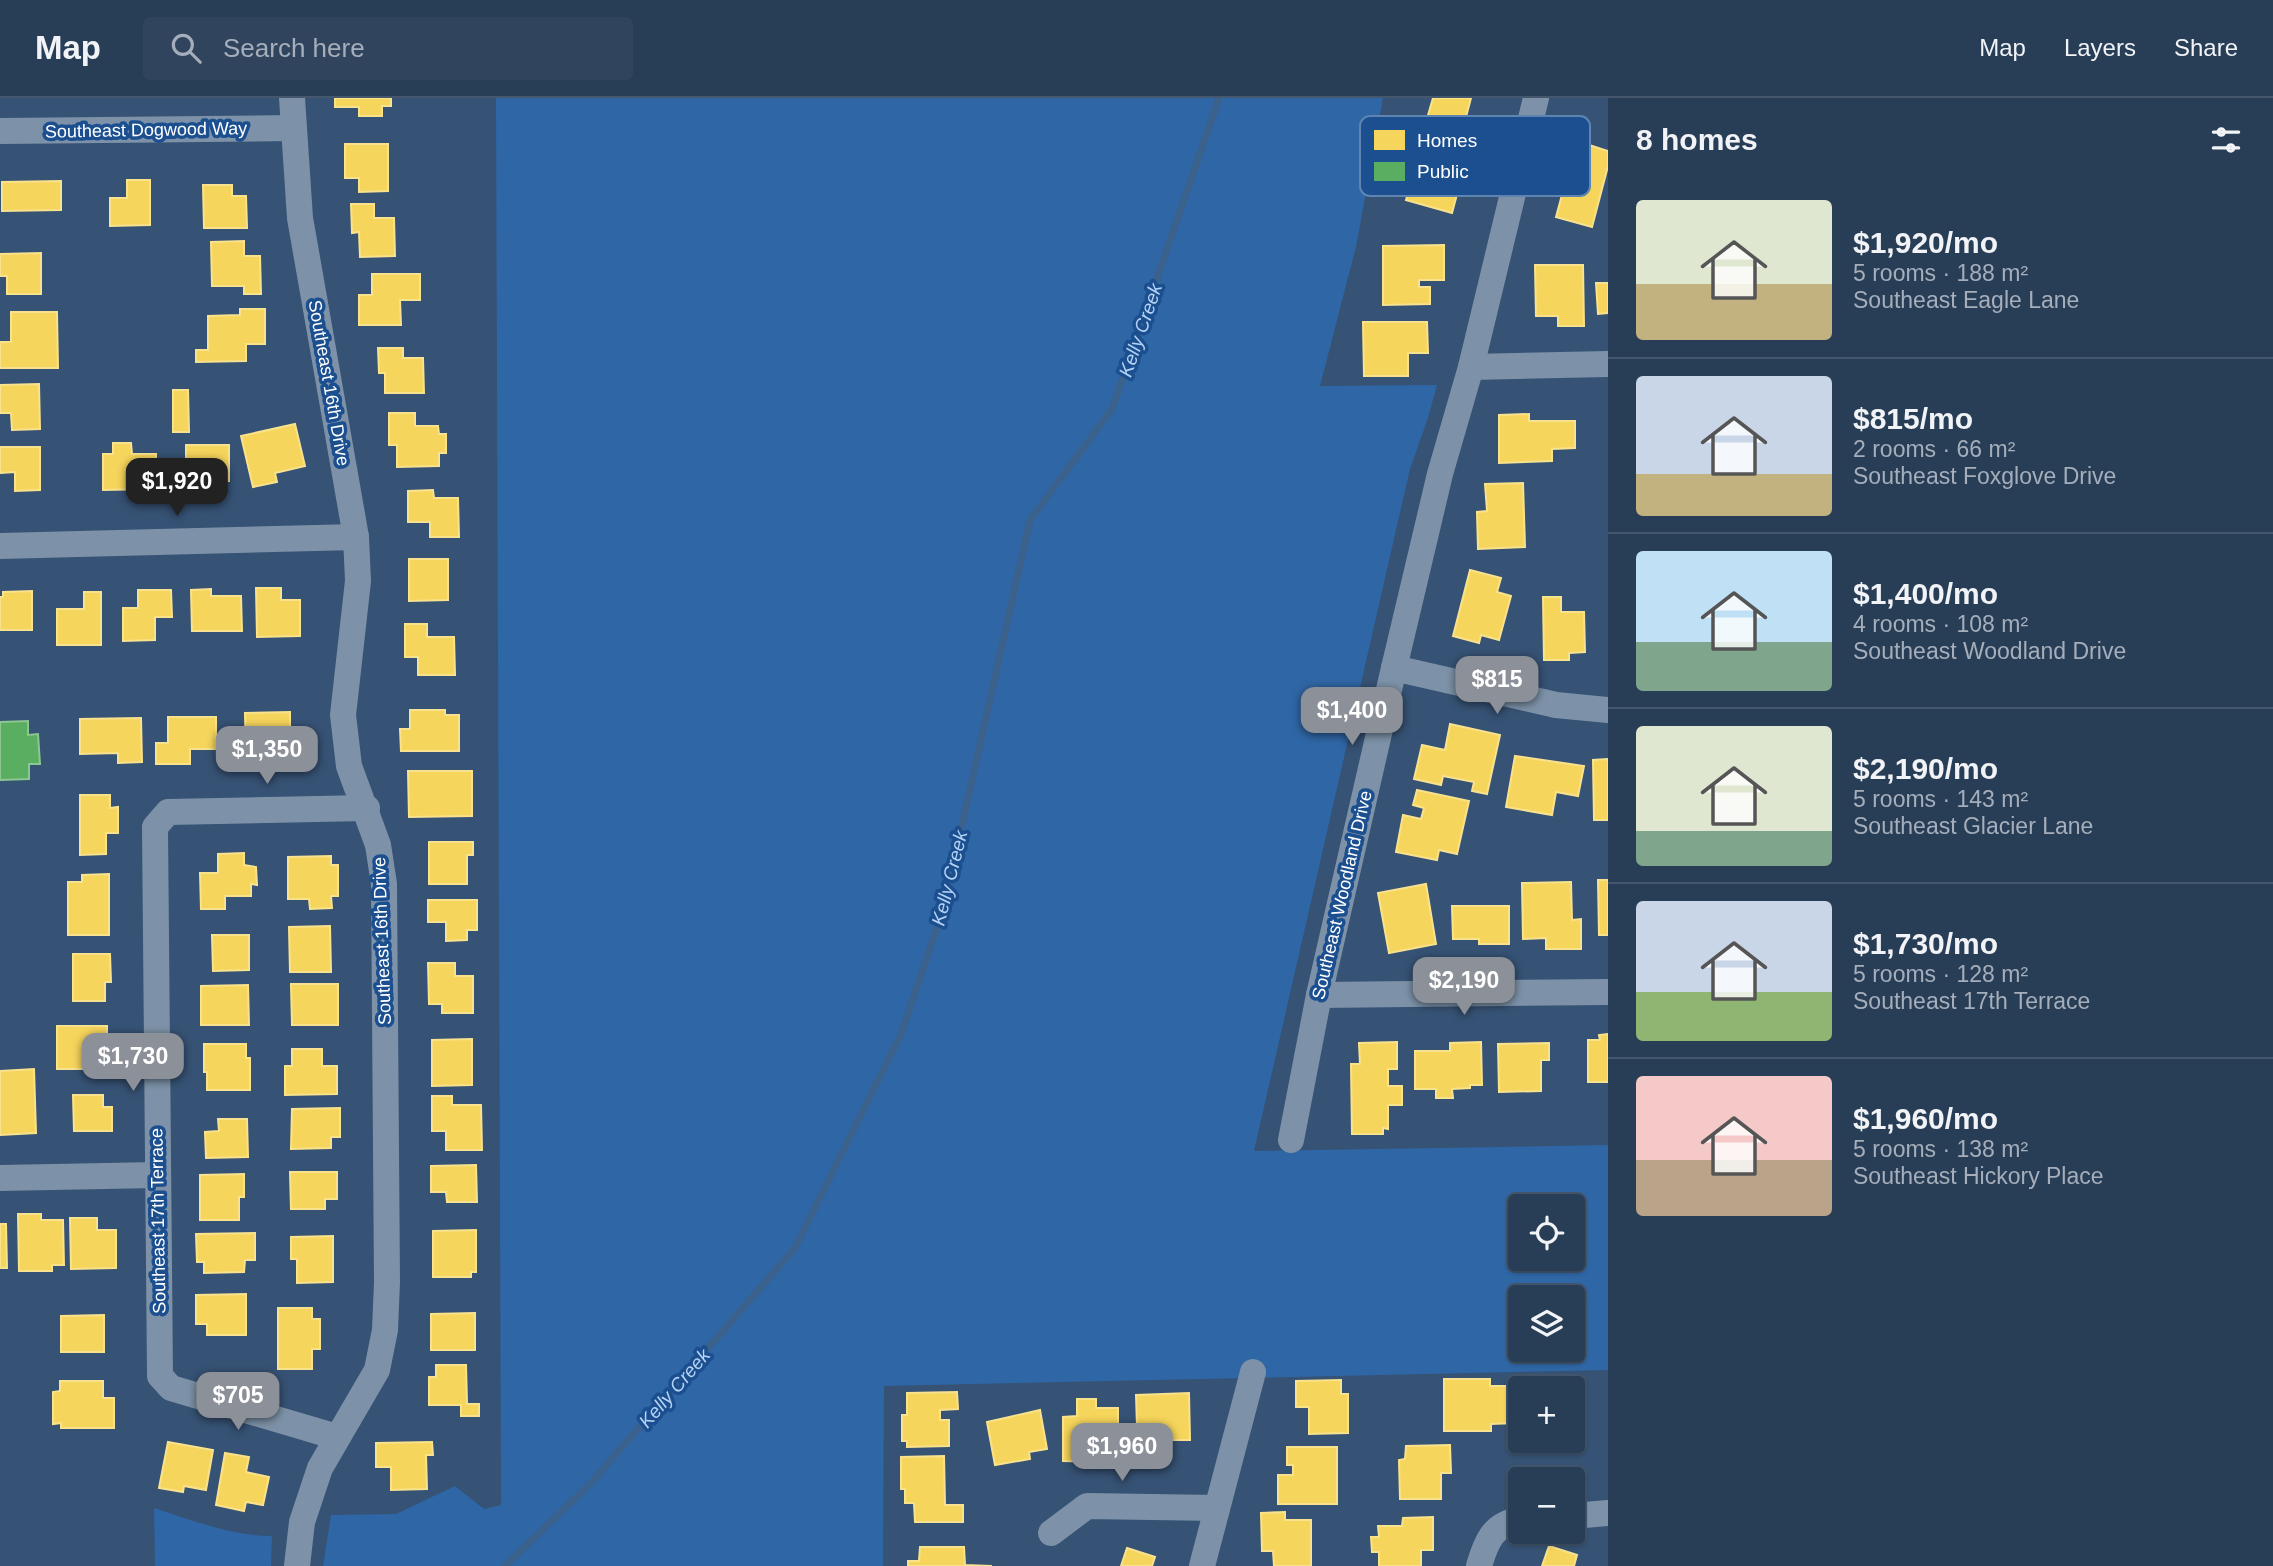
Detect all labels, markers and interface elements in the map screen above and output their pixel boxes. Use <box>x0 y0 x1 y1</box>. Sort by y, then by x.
search box <box>143 17 633 80</box>
text: Map <box>35 29 101 66</box>
icon: search <box>167 29 205 67</box>
text: Search here <box>223 33 365 63</box>
text: Map <box>1979 34 2026 61</box>
text: Layers <box>2064 34 2136 61</box>
text: Share <box>2174 34 2238 61</box>
legend <box>1360 116 1590 196</box>
street label: Southeast Dogwood Way <box>45 118 247 142</box>
icon: filters <box>2207 121 2245 159</box>
text: 8 homes <box>1636 123 1758 156</box>
text: Homes <box>1417 130 1477 151</box>
text: Public <box>1417 161 1469 182</box>
text: $1,920/mo <box>1853 226 1998 259</box>
icon: home <box>1692 228 1776 312</box>
text: 5 rooms · 188 m² <box>1853 260 2028 286</box>
water label: Kelly Creek <box>1115 279 1167 380</box>
text: Southeast Eagle Lane <box>1853 287 2079 313</box>
street label: Southeast 16th Drive <box>305 298 353 468</box>
text: $815/mo <box>1853 402 1973 435</box>
icon: home <box>1692 404 1776 488</box>
text: 2 rooms · 66 m² <box>1853 436 2015 462</box>
pin: $1,920 <box>120 458 234 518</box>
text: Southeast Foxglove Drive <box>1853 463 2116 489</box>
text: $1,920 <box>142 468 212 494</box>
text: $1,400/mo <box>1853 577 1998 610</box>
icon: home <box>1692 579 1776 663</box>
text: 4 rooms · 108 m² <box>1853 611 2028 637</box>
text: Southeast Woodland Drive <box>1853 638 2126 664</box>
pin: $815 <box>1456 656 1538 716</box>
text: $815 <box>1471 666 1523 692</box>
pin: $1,400 <box>1295 688 1409 747</box>
text: $1,400 <box>1317 697 1387 723</box>
pin: $1,350 <box>210 726 324 786</box>
text: $1,350 <box>232 736 302 762</box>
text: $2,190/mo <box>1853 752 1998 785</box>
icon: home <box>1692 754 1776 838</box>
text: 5 rooms · 143 m² <box>1853 786 2028 812</box>
street label: Southeast Woodland Drive <box>1308 789 1376 1001</box>
text: Southeast Glacier Lane <box>1853 813 2093 839</box>
water label: Kelly Creek <box>928 827 972 928</box>
street label: Southeast 16th Drive <box>369 857 395 1025</box>
text: $1,730/mo <box>1853 927 1998 960</box>
icon: home <box>1692 929 1776 1013</box>
pin: $2,190 <box>1407 958 1521 1017</box>
text: 5 rooms · 128 m² <box>1853 961 2028 987</box>
text: $2,190 <box>1429 967 1499 993</box>
text: Southeast 17th Terrace <box>1853 988 2090 1014</box>
pin: $1,730 <box>76 1034 190 1093</box>
text: $1,730 <box>98 1043 168 1069</box>
text: $1,960/mo <box>1853 1102 1998 1135</box>
icon: home <box>1692 1104 1776 1188</box>
street label: Southeast 17th Terrace <box>146 1128 170 1314</box>
text: 5 rooms · 138 m² <box>1853 1136 2028 1162</box>
text: Southeast Hickory Place <box>1853 1163 2104 1189</box>
map controls <box>1508 1194 1585 1544</box>
button: locate <box>1508 1194 1585 1271</box>
button: layers <box>1508 1285 1585 1362</box>
water label: Kelly Creek <box>635 1344 715 1432</box>
pin: $705 <box>197 1372 279 1432</box>
button: + <box>1508 1376 1585 1453</box>
text: $705 <box>212 1382 264 1408</box>
pin: $1,960 <box>1065 1424 1179 1483</box>
text: $1,960 <box>1087 1433 1157 1459</box>
button: − <box>1508 1467 1585 1544</box>

